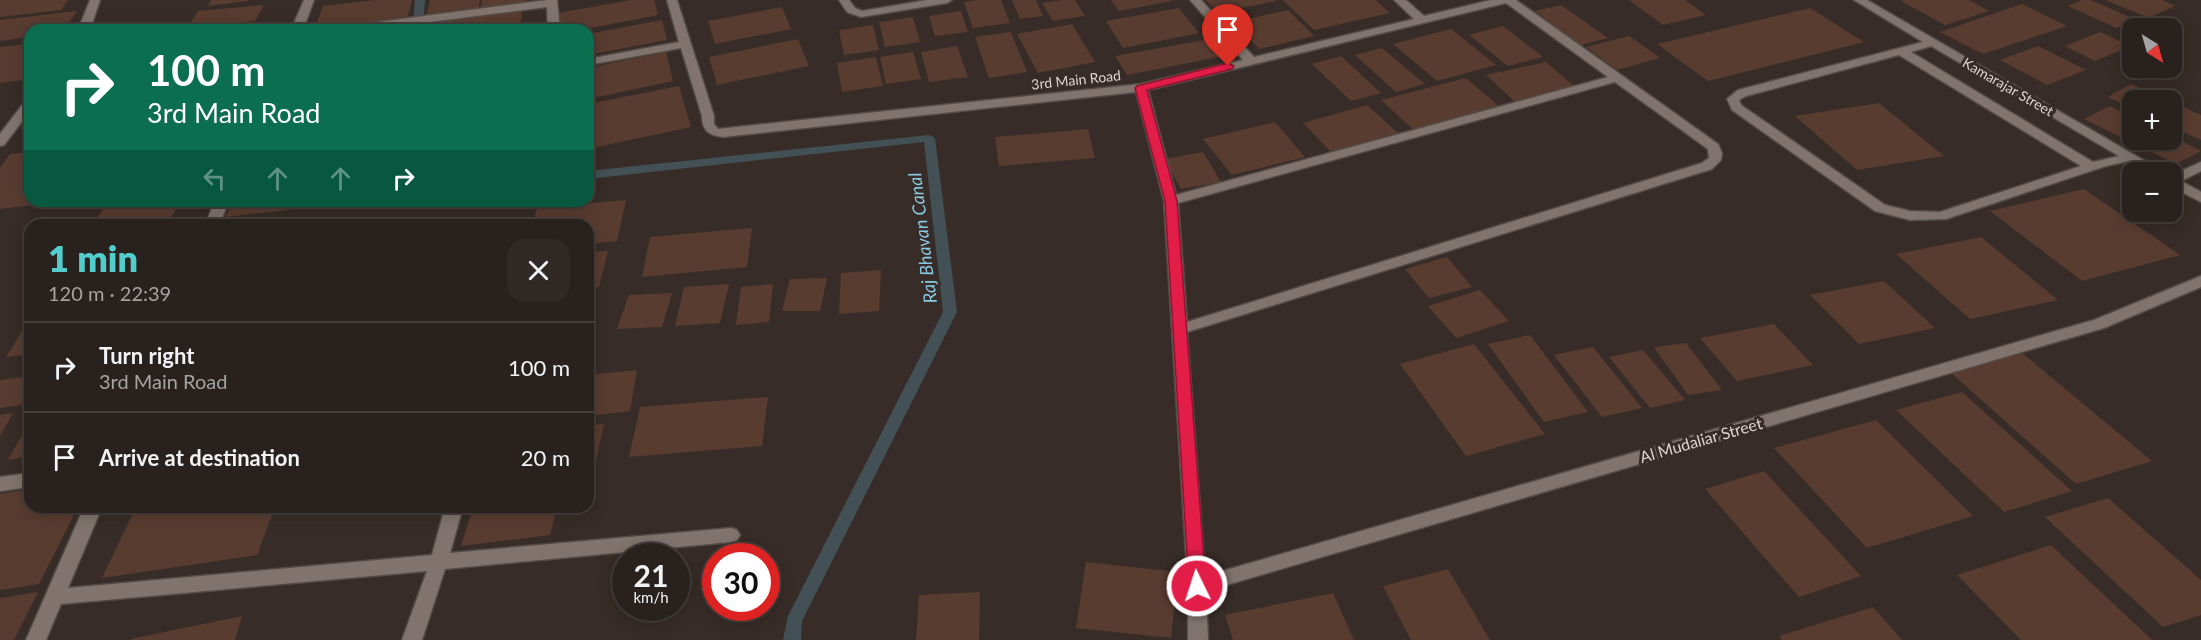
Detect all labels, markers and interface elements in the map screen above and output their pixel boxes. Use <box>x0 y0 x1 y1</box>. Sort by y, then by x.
pin <box>1202 4 1253 66</box>
icon: arrive <box>1211 13 1244 46</box>
north arrow <box>2122 18 2182 78</box>
map controls <box>2122 18 2182 222</box>
text: 100 m <box>147 45 265 95</box>
icon: right <box>48 48 126 126</box>
street label: Kamarajar Street <box>1960 54 2057 119</box>
street label: 3rd Main Road <box>1030 66 1122 93</box>
button: + <box>2122 90 2182 150</box>
text: 3rd Main Road <box>147 96 320 129</box>
icon: left <box>198 162 231 195</box>
icon: ahead <box>261 162 294 195</box>
icon: ahead <box>324 162 357 195</box>
icon: right <box>387 162 420 195</box>
button: − <box>2122 162 2182 222</box>
water label: Raj Bhavan Canal <box>903 172 941 305</box>
text: 1 min <box>48 236 138 280</box>
button: close <box>507 239 570 302</box>
text: 120 m · 22:39 <box>48 281 171 305</box>
text: Turn right <box>99 342 194 369</box>
icon: right <box>48 351 81 384</box>
text: 100 m <box>508 354 570 381</box>
text: 3rd Main Road <box>99 369 227 393</box>
street label: Al Mudaliar Street <box>1637 413 1765 466</box>
icon: arrive <box>48 441 81 474</box>
text: Arrive at destination <box>99 444 300 471</box>
text: 20 m <box>521 444 570 471</box>
speed limit sign: 30 <box>702 543 780 621</box>
position arrow <box>1165 554 1229 618</box>
text: 21 <box>634 557 668 593</box>
text: km/h <box>633 588 669 606</box>

